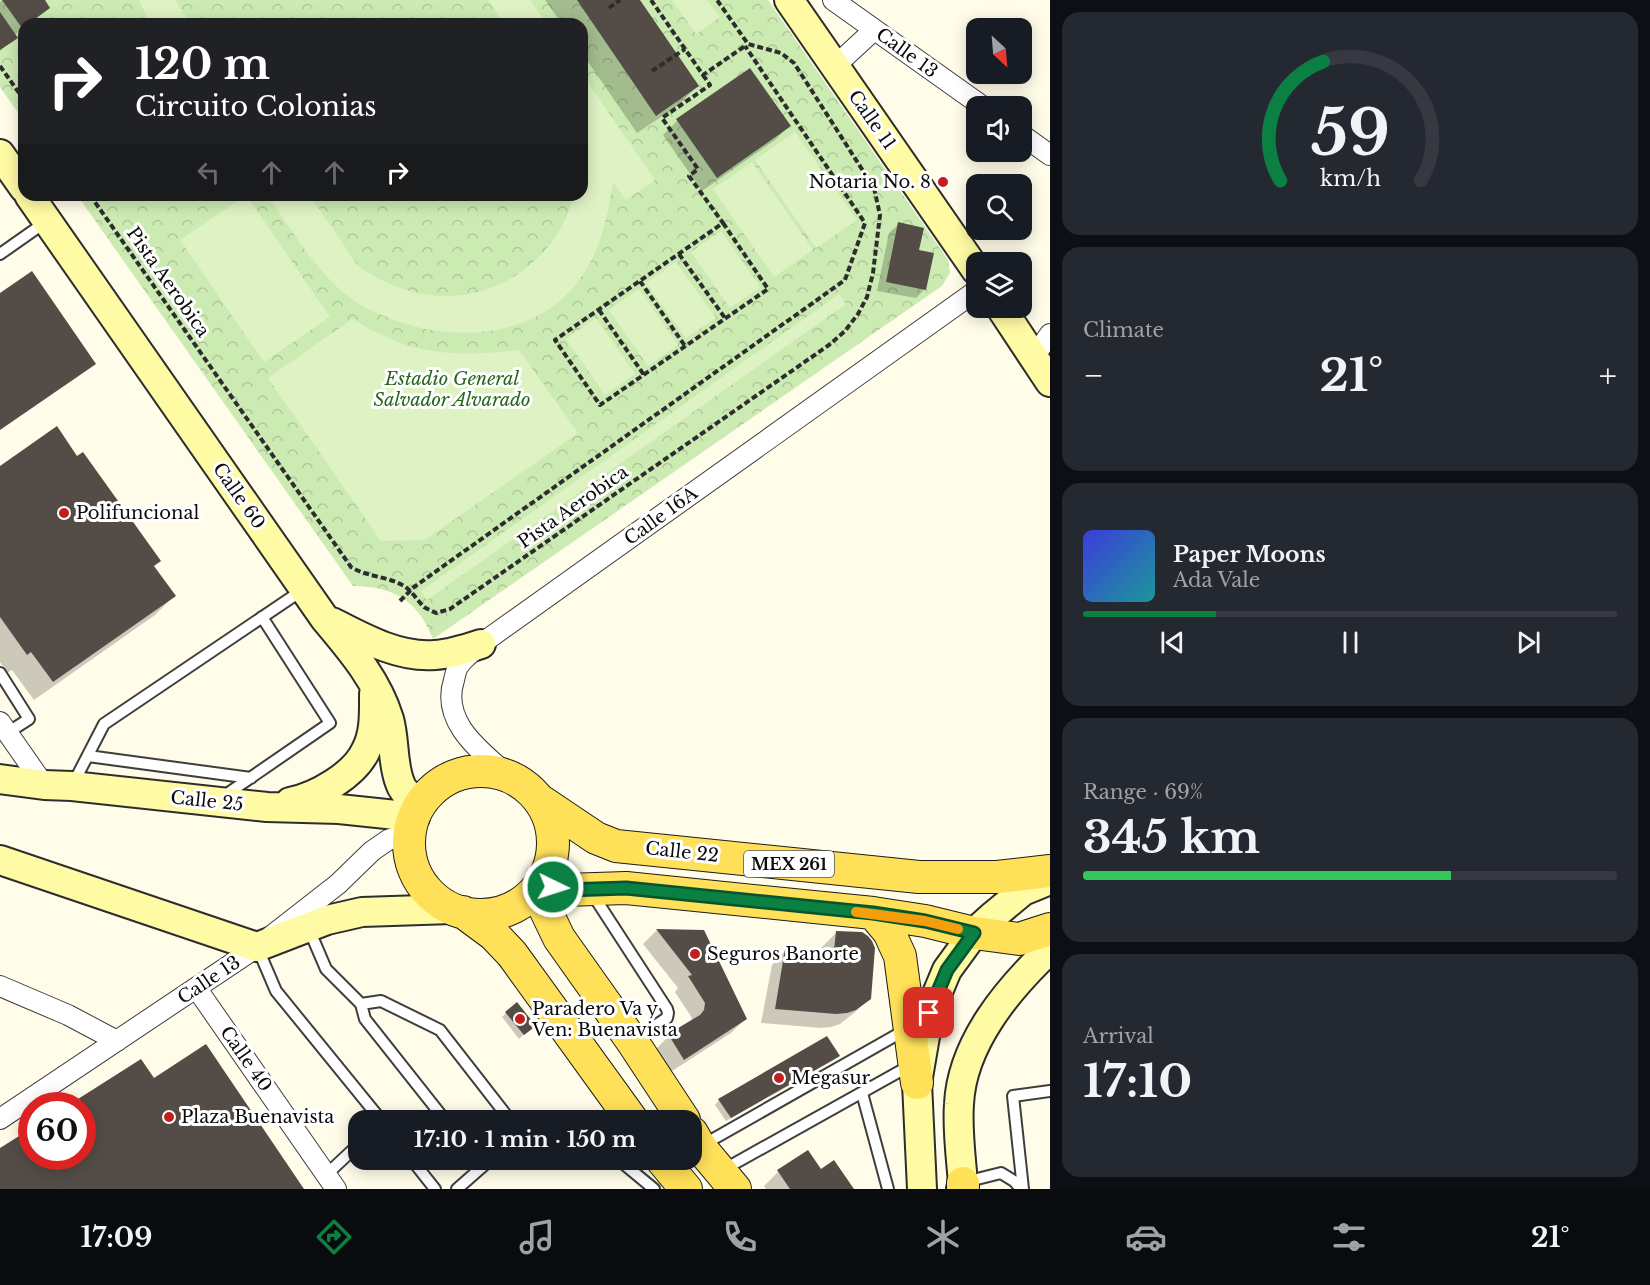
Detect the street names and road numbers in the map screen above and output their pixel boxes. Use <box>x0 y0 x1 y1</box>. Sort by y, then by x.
street label: Calle 13 <box>872 23 942 83</box>
street label: Calle 11 <box>844 86 900 154</box>
street label: Pista Aerobica <box>122 223 214 341</box>
street label: Calle 60 <box>208 459 270 533</box>
street label: Pista Aerobica <box>514 461 632 553</box>
street label: Calle 16A <box>620 481 703 550</box>
street label: Calle 25 <box>170 786 244 816</box>
street label: Calle 22 <box>644 837 720 867</box>
road number: MEX 261 <box>744 851 834 877</box>
street label: Calle 13 <box>174 951 244 1009</box>
street label: Calle 40 <box>215 1022 277 1096</box>

